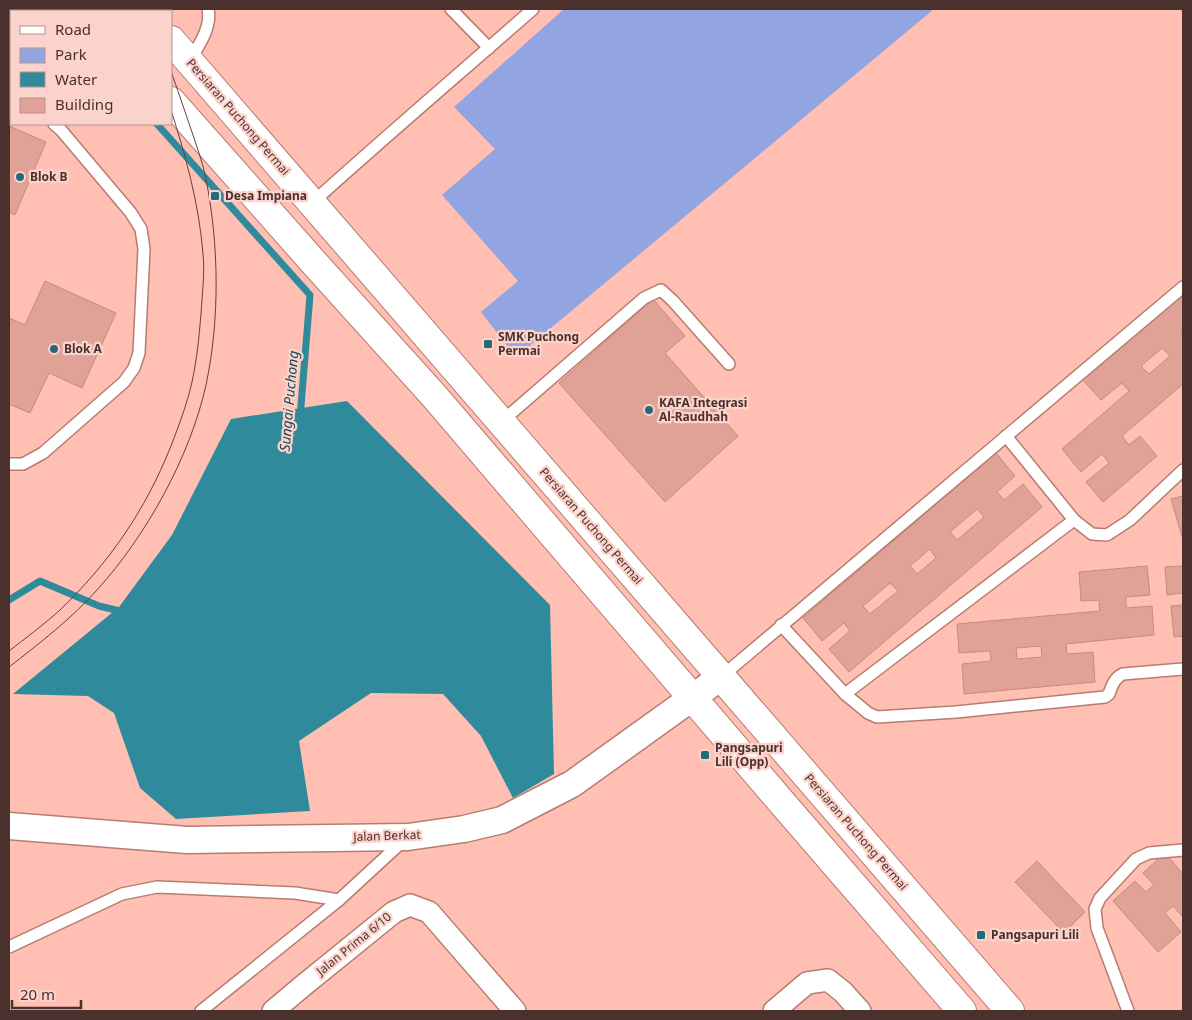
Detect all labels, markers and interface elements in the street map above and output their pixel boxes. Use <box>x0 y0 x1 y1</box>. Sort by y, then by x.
legend <box>10 10 172 125</box>
text: Road <box>55 19 91 39</box>
text: Park <box>55 44 87 64</box>
street label: Persiaran Puchong Permai <box>183 55 294 179</box>
text: Water <box>55 69 97 89</box>
text: Building <box>55 94 113 114</box>
place label: Blok B <box>30 168 68 185</box>
marker: Blok B <box>14 171 26 183</box>
place label: Desa Impiana <box>225 187 307 204</box>
marker: Desa Impiana <box>209 190 221 202</box>
place label: SMK Puchong Permai <box>498 328 579 359</box>
marker: SMK Puchong Permai <box>482 338 494 350</box>
place label: Blok A <box>64 340 103 357</box>
marker: Blok A <box>48 343 60 355</box>
water label: Sungai Puchong <box>275 350 302 452</box>
place label: KAFA Integrasi Al-Raudhah <box>659 394 747 425</box>
marker: KAFA Integrasi Al-Raudhah <box>643 404 655 416</box>
street label: Persiaran Puchong Permai <box>536 464 647 588</box>
place label: Pangsapuri Lili (Opp) <box>715 739 783 770</box>
marker: Pangsapuri Lili (Opp) <box>699 749 711 761</box>
street label: Persiaran Puchong Permai <box>801 770 912 894</box>
street label: Jalan Berkat <box>352 826 422 845</box>
street label: Jalan Prima 6/10 <box>312 908 395 980</box>
place label: Pangsapuri Lili <box>991 926 1079 943</box>
marker: Pangsapuri Lili <box>975 929 987 941</box>
scale bar <box>12 978 81 1010</box>
text: 20 m <box>20 984 55 1004</box>

